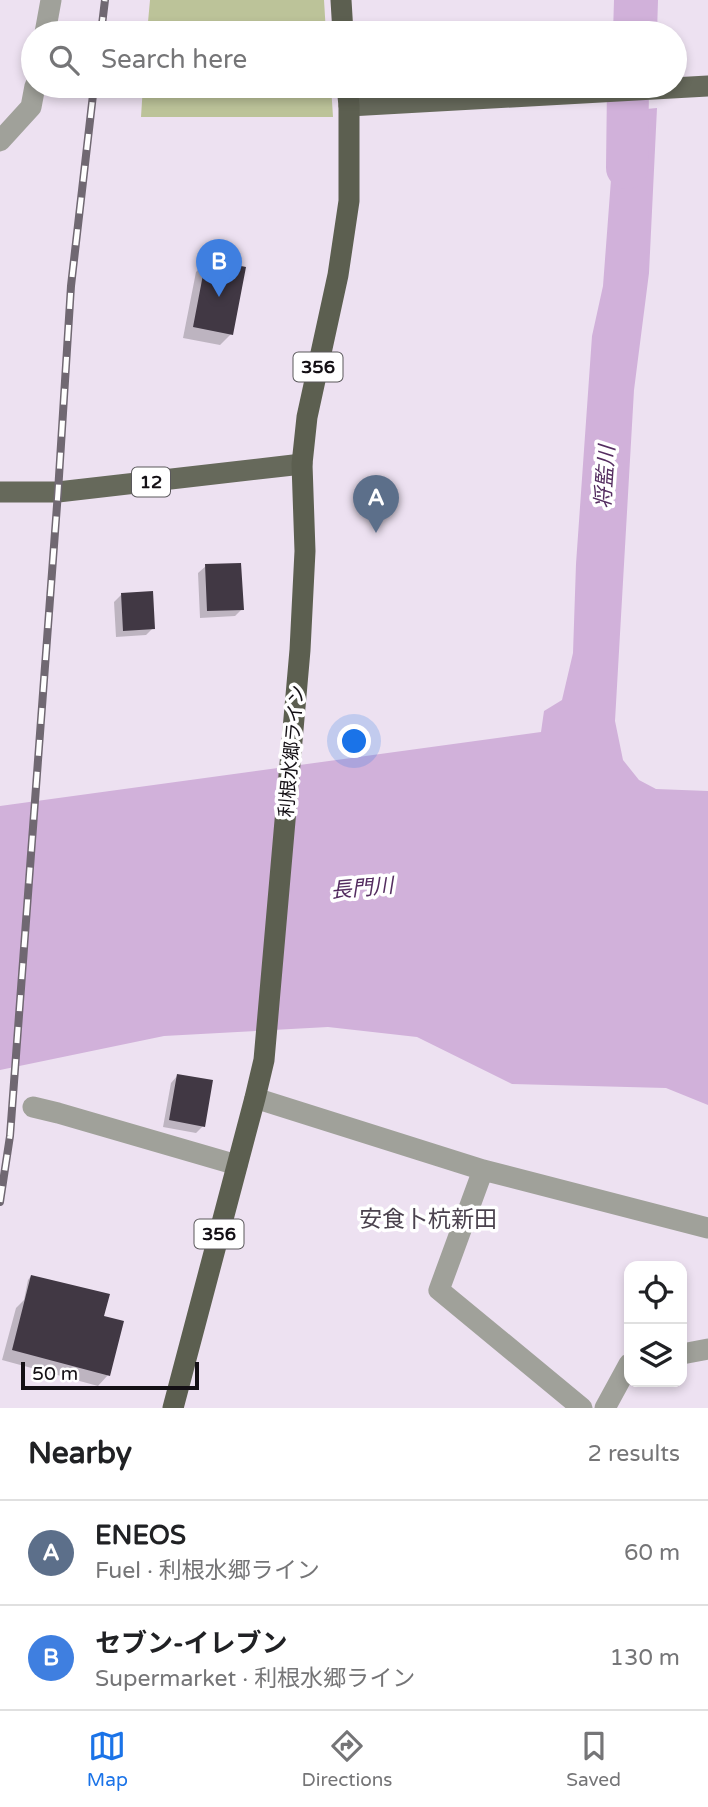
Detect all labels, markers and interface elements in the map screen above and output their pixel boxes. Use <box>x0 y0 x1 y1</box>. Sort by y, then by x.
search box <box>21 21 687 98</box>
icon: search <box>45 41 83 79</box>
text: Search here <box>101 44 247 75</box>
pin: B <box>196 239 242 297</box>
road number: 356 <box>294 352 342 382</box>
water label: 将監川 <box>591 443 620 509</box>
road number: 12 <box>132 468 170 496</box>
pin: A <box>353 475 399 533</box>
street label: 利根水郷ライン <box>275 684 309 818</box>
your location <box>337 724 371 758</box>
water label: 長門川 <box>330 873 397 904</box>
district label: 安食卜杭新田 <box>359 1206 497 1234</box>
road number: 356 <box>194 1219 244 1248</box>
map controls <box>624 1261 687 1387</box>
button: locate <box>624 1261 687 1324</box>
button: layers <box>624 1324 687 1387</box>
scale bar <box>21 1359 200 1391</box>
text: 50 m <box>32 1363 78 1385</box>
text: Nearby <box>28 1435 132 1472</box>
text: 2 results <box>587 1440 680 1468</box>
text: ENEOS <box>95 1520 186 1551</box>
text: A <box>42 1539 60 1567</box>
text: 60 m <box>624 1539 680 1567</box>
text: Fuel · 利根水郷ライン <box>95 1557 320 1585</box>
text: セブン-イレブン <box>95 1628 288 1659</box>
text: B <box>43 1644 59 1672</box>
text: 130 m <box>610 1644 680 1672</box>
text: Supermarket · 利根水郷ライン <box>95 1665 415 1693</box>
tab: Map <box>87 1727 128 1791</box>
tab: Directions <box>302 1727 393 1791</box>
tab: Saved <box>566 1727 621 1791</box>

